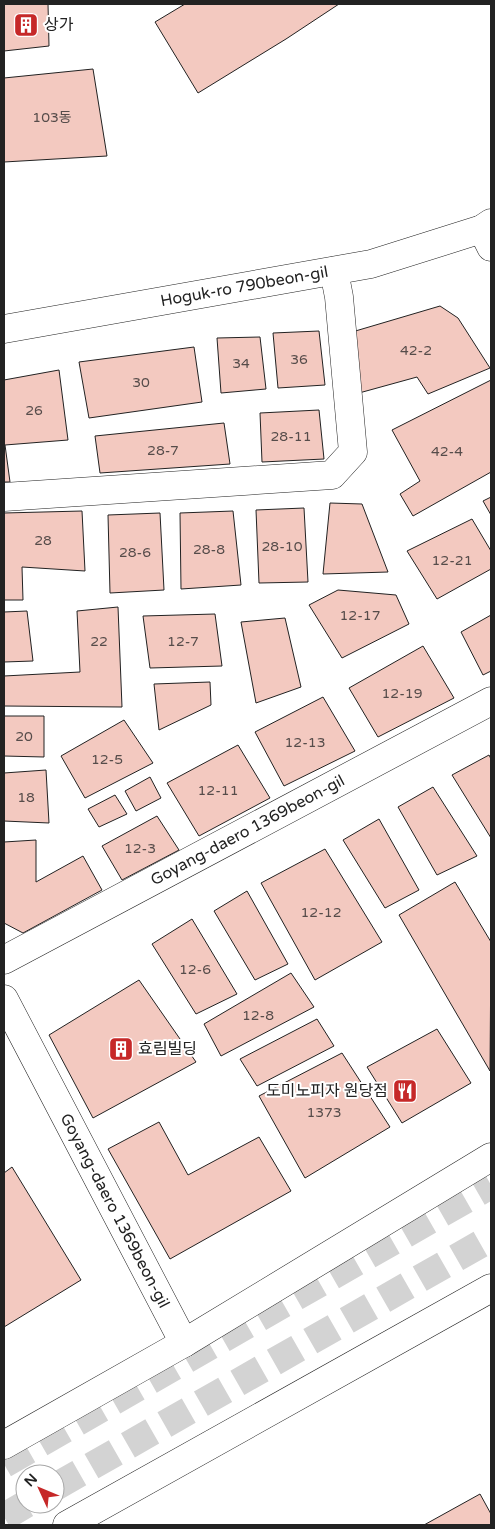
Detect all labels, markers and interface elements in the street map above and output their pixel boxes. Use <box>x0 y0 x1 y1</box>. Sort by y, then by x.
building icon: 상가 <box>13 12 39 38</box>
place label: 상가 <box>44 15 74 35</box>
house number: 103동 <box>32 109 72 126</box>
street label: Hoguk-ro 790beon-gil <box>159 262 330 311</box>
house number: 42-2 <box>400 342 432 359</box>
house number: 36 <box>290 351 308 368</box>
house number: 34 <box>232 355 250 372</box>
house number: 30 <box>132 374 150 391</box>
house number: 26 <box>25 402 43 419</box>
house number: 28-11 <box>271 428 311 445</box>
house number: 28-7 <box>147 442 179 459</box>
house number: 42-4 <box>431 443 463 460</box>
house number: 28 <box>34 532 52 549</box>
house number: 28-10 <box>262 538 303 555</box>
house number: 28-8 <box>193 541 225 558</box>
house number: 28-6 <box>119 544 151 561</box>
house number: 12-21 <box>432 552 472 569</box>
house number: 12-17 <box>340 607 380 624</box>
house number: 22 <box>90 633 108 650</box>
house number: 12-7 <box>167 633 199 650</box>
house number: 12-19 <box>382 685 422 702</box>
house number: 20 <box>15 728 33 745</box>
house number: 12-13 <box>285 734 325 751</box>
house number: 12-5 <box>91 751 123 768</box>
street label: Goyang-daero 1369beon-gil <box>147 771 348 890</box>
house number: 12-11 <box>198 782 238 799</box>
house number: 18 <box>17 789 35 806</box>
house number: 12-3 <box>124 840 156 857</box>
house number: 12-12 <box>301 904 341 921</box>
house number: 12-6 <box>179 961 211 978</box>
house number: 12-8 <box>242 1007 274 1024</box>
building icon: 효림빌딩 <box>108 1036 134 1062</box>
place label: 효림빌딩 <box>138 1039 197 1059</box>
restaurant icon: 도미노피자 원당점 <box>392 1078 418 1104</box>
place label: 도미노피자 원당점 <box>266 1081 388 1101</box>
house number: 1373 <box>306 1104 342 1121</box>
street label: Goyang-daero 1369beon-gil <box>56 1110 174 1312</box>
north arrow <box>15 1464 65 1514</box>
text: N <box>21 1470 41 1490</box>

